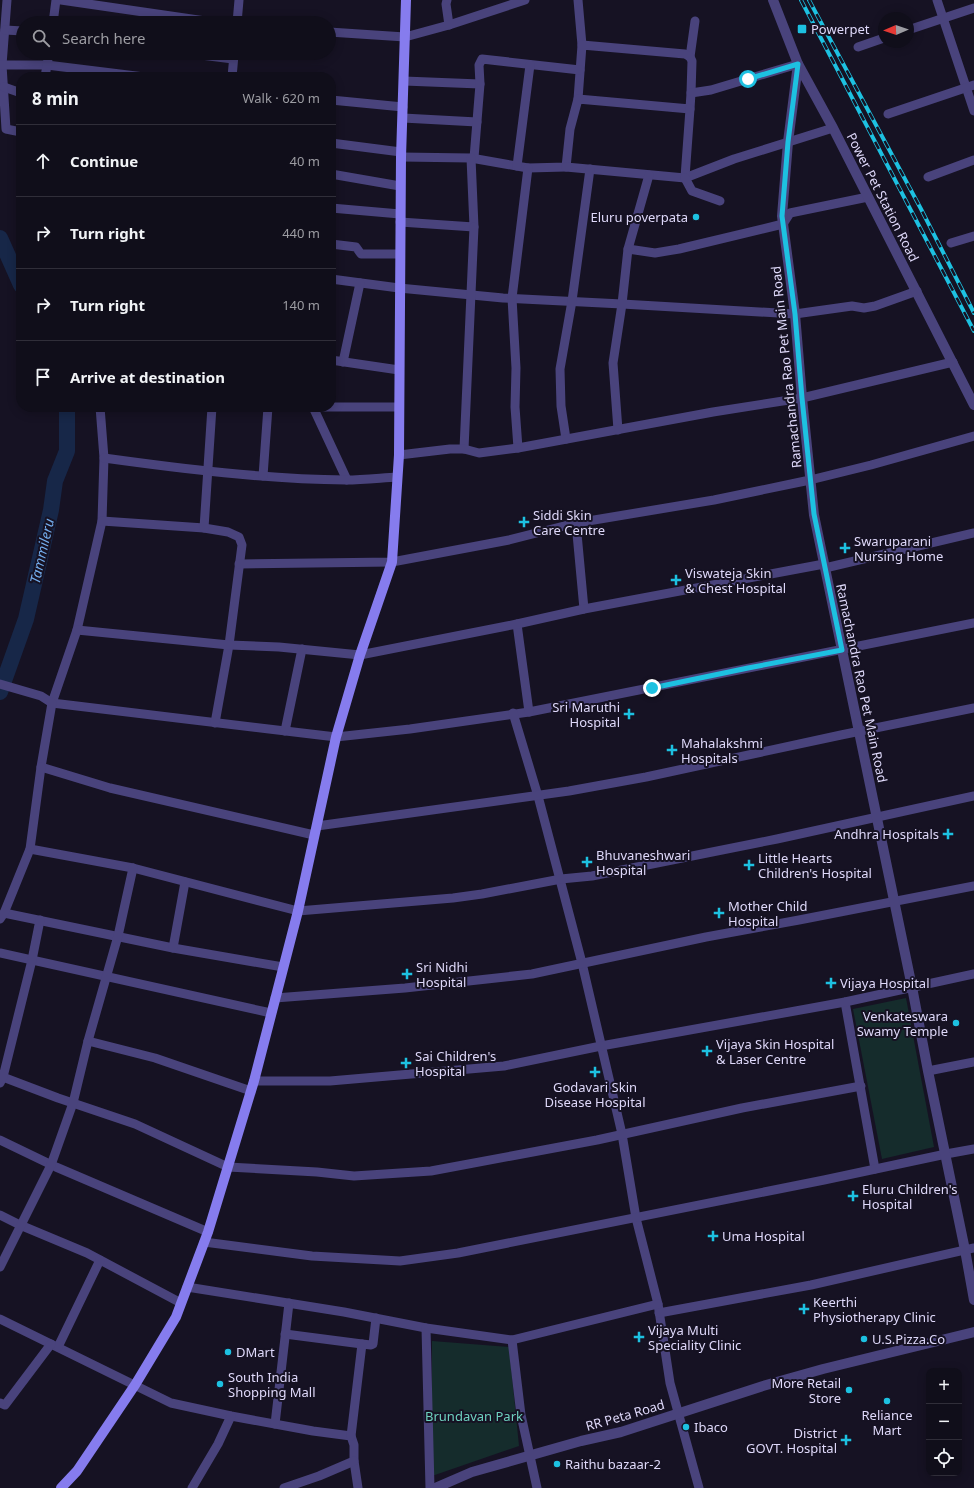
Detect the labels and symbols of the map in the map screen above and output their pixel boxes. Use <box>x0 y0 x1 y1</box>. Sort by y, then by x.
north arrow <box>878 12 914 48</box>
place label: Powerpet <box>811 20 870 38</box>
marker: Powerpet <box>796 23 808 35</box>
route start <box>739 70 757 88</box>
street label: Power Pet Station Road <box>843 129 923 265</box>
place label: Eluru poverpata <box>590 208 688 226</box>
marker: Eluru poverpata <box>691 212 701 222</box>
street label: Ramachandra Rao Pet Main Road <box>766 265 806 469</box>
place label: Siddi Skin Care Centre <box>533 506 605 539</box>
water label: Tammileru <box>25 516 58 585</box>
marker: Siddi Skin Care Centre <box>518 516 530 528</box>
place label: Swaruparani Nursing Home <box>854 532 943 565</box>
marker: Swaruparani Nursing Home <box>839 542 851 554</box>
place label: Viswateja Skin & Chest Hospital <box>685 564 786 597</box>
marker: Viswateja Skin & Chest Hospital <box>670 574 682 586</box>
street label: Ramachandra Rao Pet Main Road <box>832 582 892 784</box>
route end <box>643 679 661 697</box>
place label: Sri Maruthi Hospital <box>552 698 620 731</box>
marker: Sri Maruthi Hospital <box>623 708 635 720</box>
place label: Mahalakshmi Hospitals <box>681 734 763 767</box>
marker: Mahalakshmi Hospitals <box>666 744 678 756</box>
place label: Andhra Hospitals <box>834 825 939 843</box>
marker: Andhra Hospitals <box>942 828 954 840</box>
place label: Bhuvaneshwari Hospital <box>596 846 690 879</box>
place label: Little Hearts Children's Hospital <box>758 849 872 882</box>
marker: Bhuvaneshwari Hospital <box>581 856 593 868</box>
marker: Little Hearts Children's Hospital <box>743 859 755 871</box>
place label: Mother Child Hospital <box>728 897 807 930</box>
marker: Mother Child Hospital <box>713 907 725 919</box>
place label: Sri Nidhi Hospital <box>416 958 468 991</box>
marker: Sri Nidhi Hospital <box>401 968 413 980</box>
place label: Vijaya Hospital <box>840 974 930 992</box>
marker: Vijaya Hospital <box>825 977 837 989</box>
place label: Venkateswara Swamy Temple <box>857 1007 948 1040</box>
marker: Venkateswara Swamy Temple <box>951 1018 961 1028</box>
place label: Vijaya Skin Hospital & Laser Centre <box>716 1035 834 1068</box>
marker: Vijaya Skin Hospital & Laser Centre <box>701 1045 713 1057</box>
place label: Sai Children's Hospital <box>415 1047 496 1080</box>
marker: Sai Children's Hospital <box>400 1057 412 1069</box>
marker: Godavari Skin Disease Hospital <box>589 1066 601 1078</box>
place label: Godavari Skin Disease Hospital <box>544 1078 646 1111</box>
place label: Eluru Children's Hospital <box>862 1180 957 1213</box>
marker: Eluru Children's Hospital <box>847 1190 859 1202</box>
place label: Uma Hospital <box>722 1227 805 1245</box>
marker: Uma Hospital <box>707 1230 719 1242</box>
place label: Keerthi Physiotherapy Clinic <box>813 1293 936 1326</box>
marker: Keerthi Physiotherapy Clinic <box>798 1303 810 1315</box>
place label: Vijaya Multi Speciality Clinic <box>648 1321 741 1354</box>
place label: U.S.Pizza.Co <box>872 1330 945 1348</box>
marker: Vijaya Multi Speciality Clinic <box>633 1331 645 1343</box>
marker: U.S.Pizza.Co <box>859 1334 869 1344</box>
place label: DMart <box>236 1343 275 1361</box>
marker: DMart <box>223 1347 233 1357</box>
place label: South India Shopping Mall <box>228 1368 316 1401</box>
place label: More Retail Store <box>771 1374 841 1407</box>
marker: South India Shopping Mall <box>215 1379 225 1389</box>
marker: More Retail Store <box>844 1385 854 1395</box>
street label: RR Peta Road <box>583 1395 667 1435</box>
marker: Reliance Mart <box>882 1396 892 1406</box>
place label: Reliance Mart <box>861 1406 913 1439</box>
park label: Brundavan Park <box>425 1407 523 1425</box>
place label: Ibaco <box>694 1418 728 1436</box>
marker: Ibaco <box>681 1422 691 1432</box>
place label: District GOVT. Hospital <box>746 1424 837 1457</box>
marker: District GOVT. Hospital <box>840 1434 852 1446</box>
place label: Raithu bazaar-2 <box>565 1455 661 1473</box>
marker: Raithu bazaar-2 <box>552 1459 562 1469</box>

